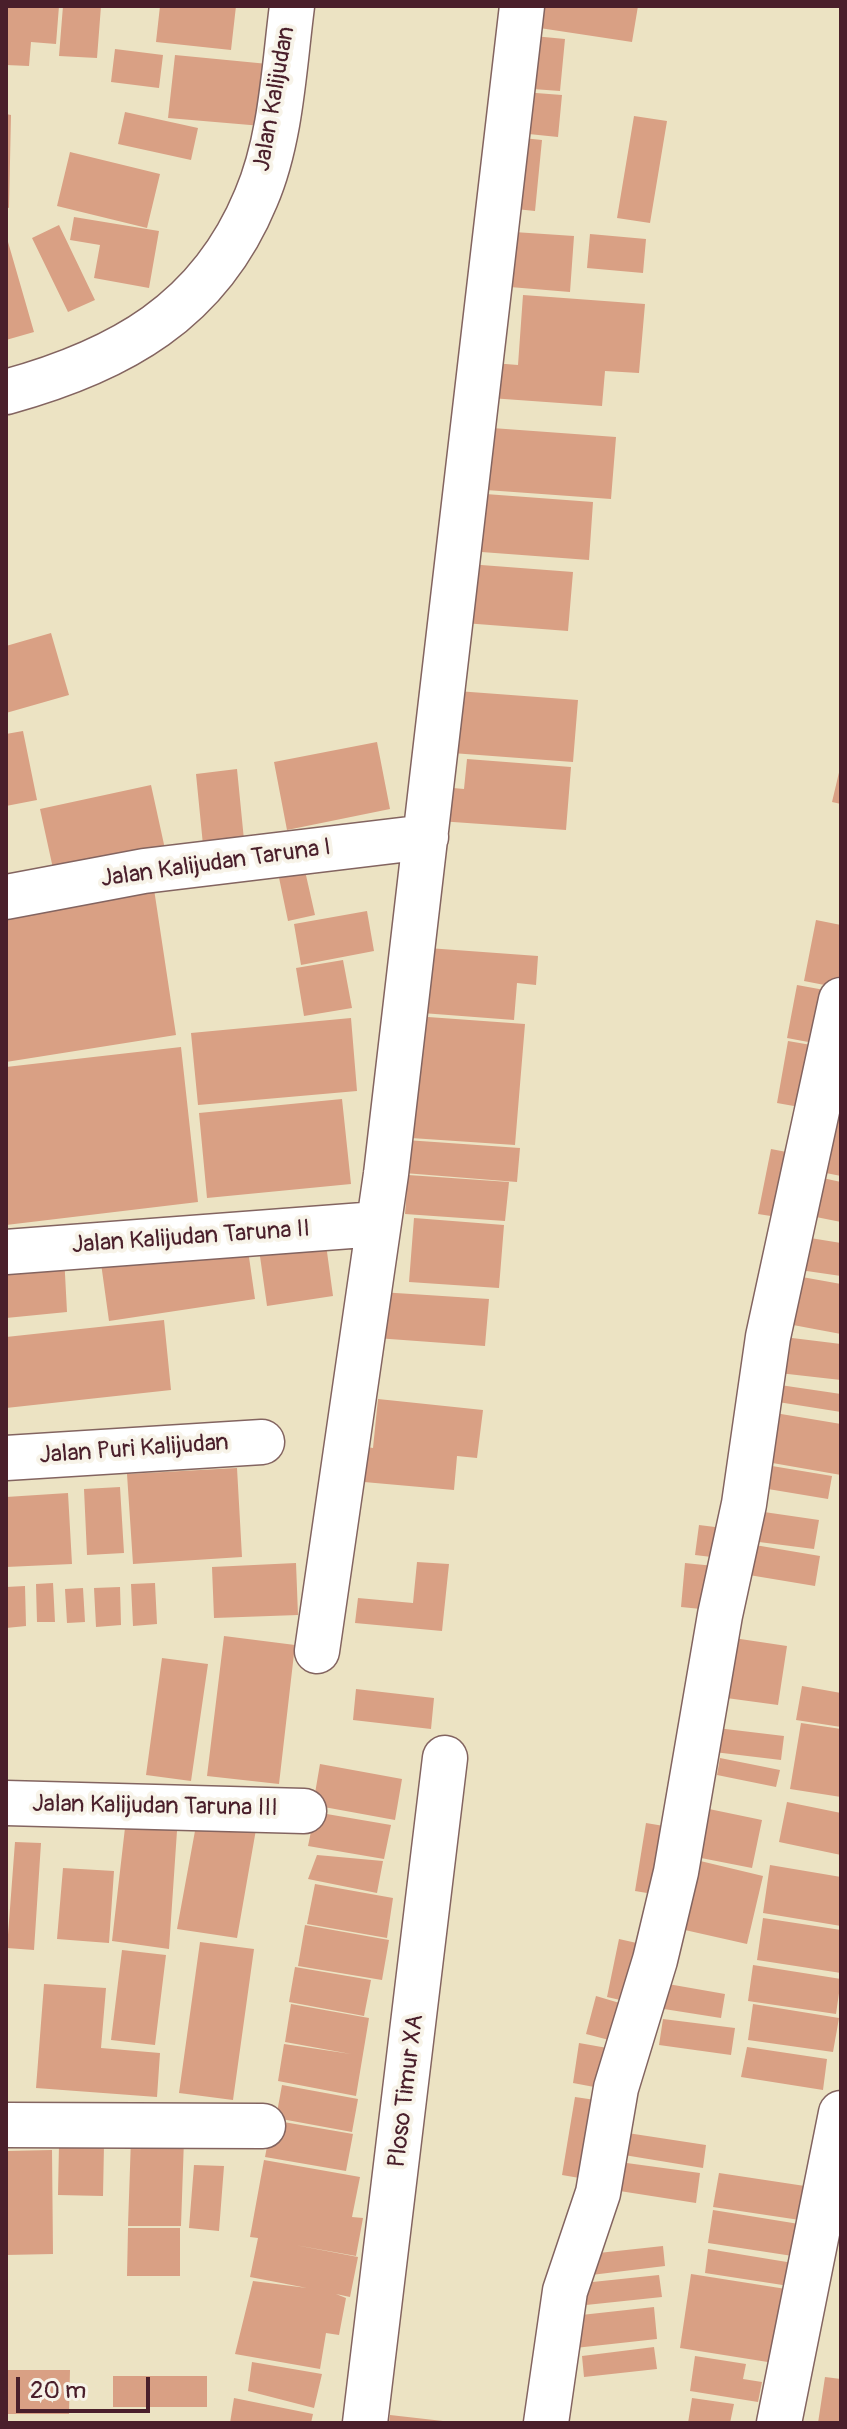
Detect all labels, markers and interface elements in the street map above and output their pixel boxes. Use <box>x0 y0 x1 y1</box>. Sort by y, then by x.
street label: Jalan Kalijudan <box>248 24 302 174</box>
street label: Jalan Kalijudan Taruna I <box>99 834 333 894</box>
street label: Jalan Kalijudan Taruna II <box>71 1215 311 1261</box>
street label: Jalan Puri Kalijudan <box>38 1429 230 1471</box>
street label: Jalan Kalijudan Taruna III <box>32 1790 278 1824</box>
street label: Ploso Timur XA <box>383 2013 431 2169</box>
scale bar <box>20 2361 154 2411</box>
text: 20 m <box>30 2376 86 2405</box>

